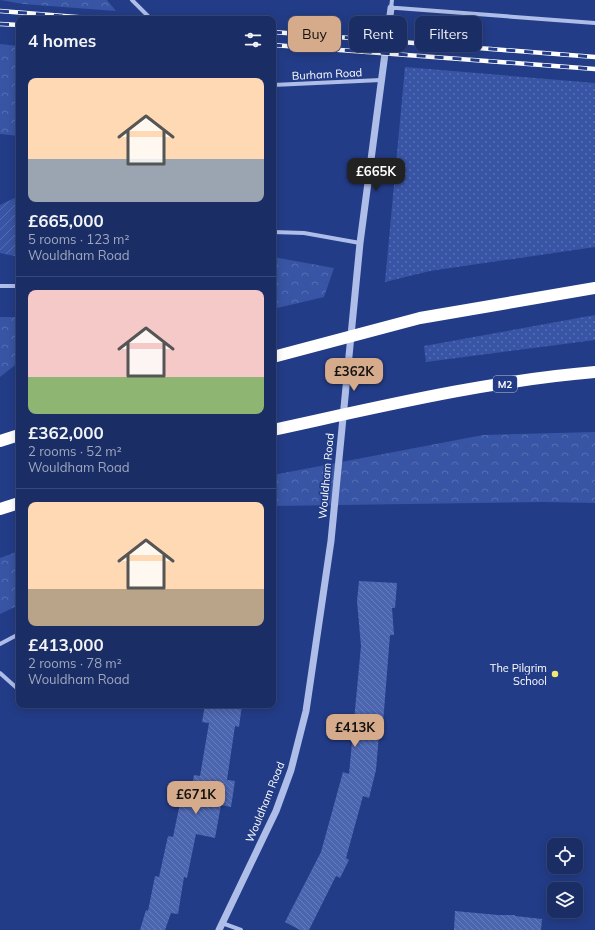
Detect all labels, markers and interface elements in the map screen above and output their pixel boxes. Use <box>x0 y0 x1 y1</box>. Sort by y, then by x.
chip: Buy <box>288 16 341 52</box>
chip: Rent <box>349 16 407 52</box>
chip: Filters <box>415 16 482 52</box>
icon: filters <box>242 29 264 51</box>
text: 4 homes <box>28 30 96 51</box>
street label: Burham Road <box>291 65 363 83</box>
icon: home <box>110 104 182 176</box>
pin: £665K <box>348 158 404 192</box>
text: £665K <box>356 163 396 179</box>
text: £665,000 <box>28 210 104 231</box>
text: 5 rooms · 123 m² <box>28 231 129 247</box>
text: Wouldham Road <box>28 247 130 263</box>
icon: home <box>110 316 182 388</box>
pin: £362K <box>326 358 382 392</box>
text: £362K <box>334 363 374 379</box>
road number: M2 <box>493 376 517 392</box>
text: £362,000 <box>28 422 104 443</box>
street label: Wouldham Road <box>315 433 337 519</box>
text: 2 rooms · 52 m² <box>28 443 122 459</box>
text: Wouldham Road <box>28 459 130 475</box>
icon: home <box>110 528 182 600</box>
text: £413,000 <box>28 634 104 655</box>
text: 2 rooms · 78 m² <box>28 655 122 671</box>
place label: The Pilgrim School <box>490 661 547 688</box>
marker: The Pilgrim School <box>550 669 560 679</box>
text: Wouldham Road <box>28 671 130 687</box>
pin: £413K <box>327 714 383 748</box>
text: £413K <box>335 719 375 735</box>
street label: Wouldham Road <box>242 760 288 844</box>
pin: £671K <box>168 781 224 815</box>
text: £671K <box>176 786 216 802</box>
map controls <box>547 838 583 918</box>
button: locate <box>547 838 583 874</box>
button: layers <box>547 882 583 918</box>

